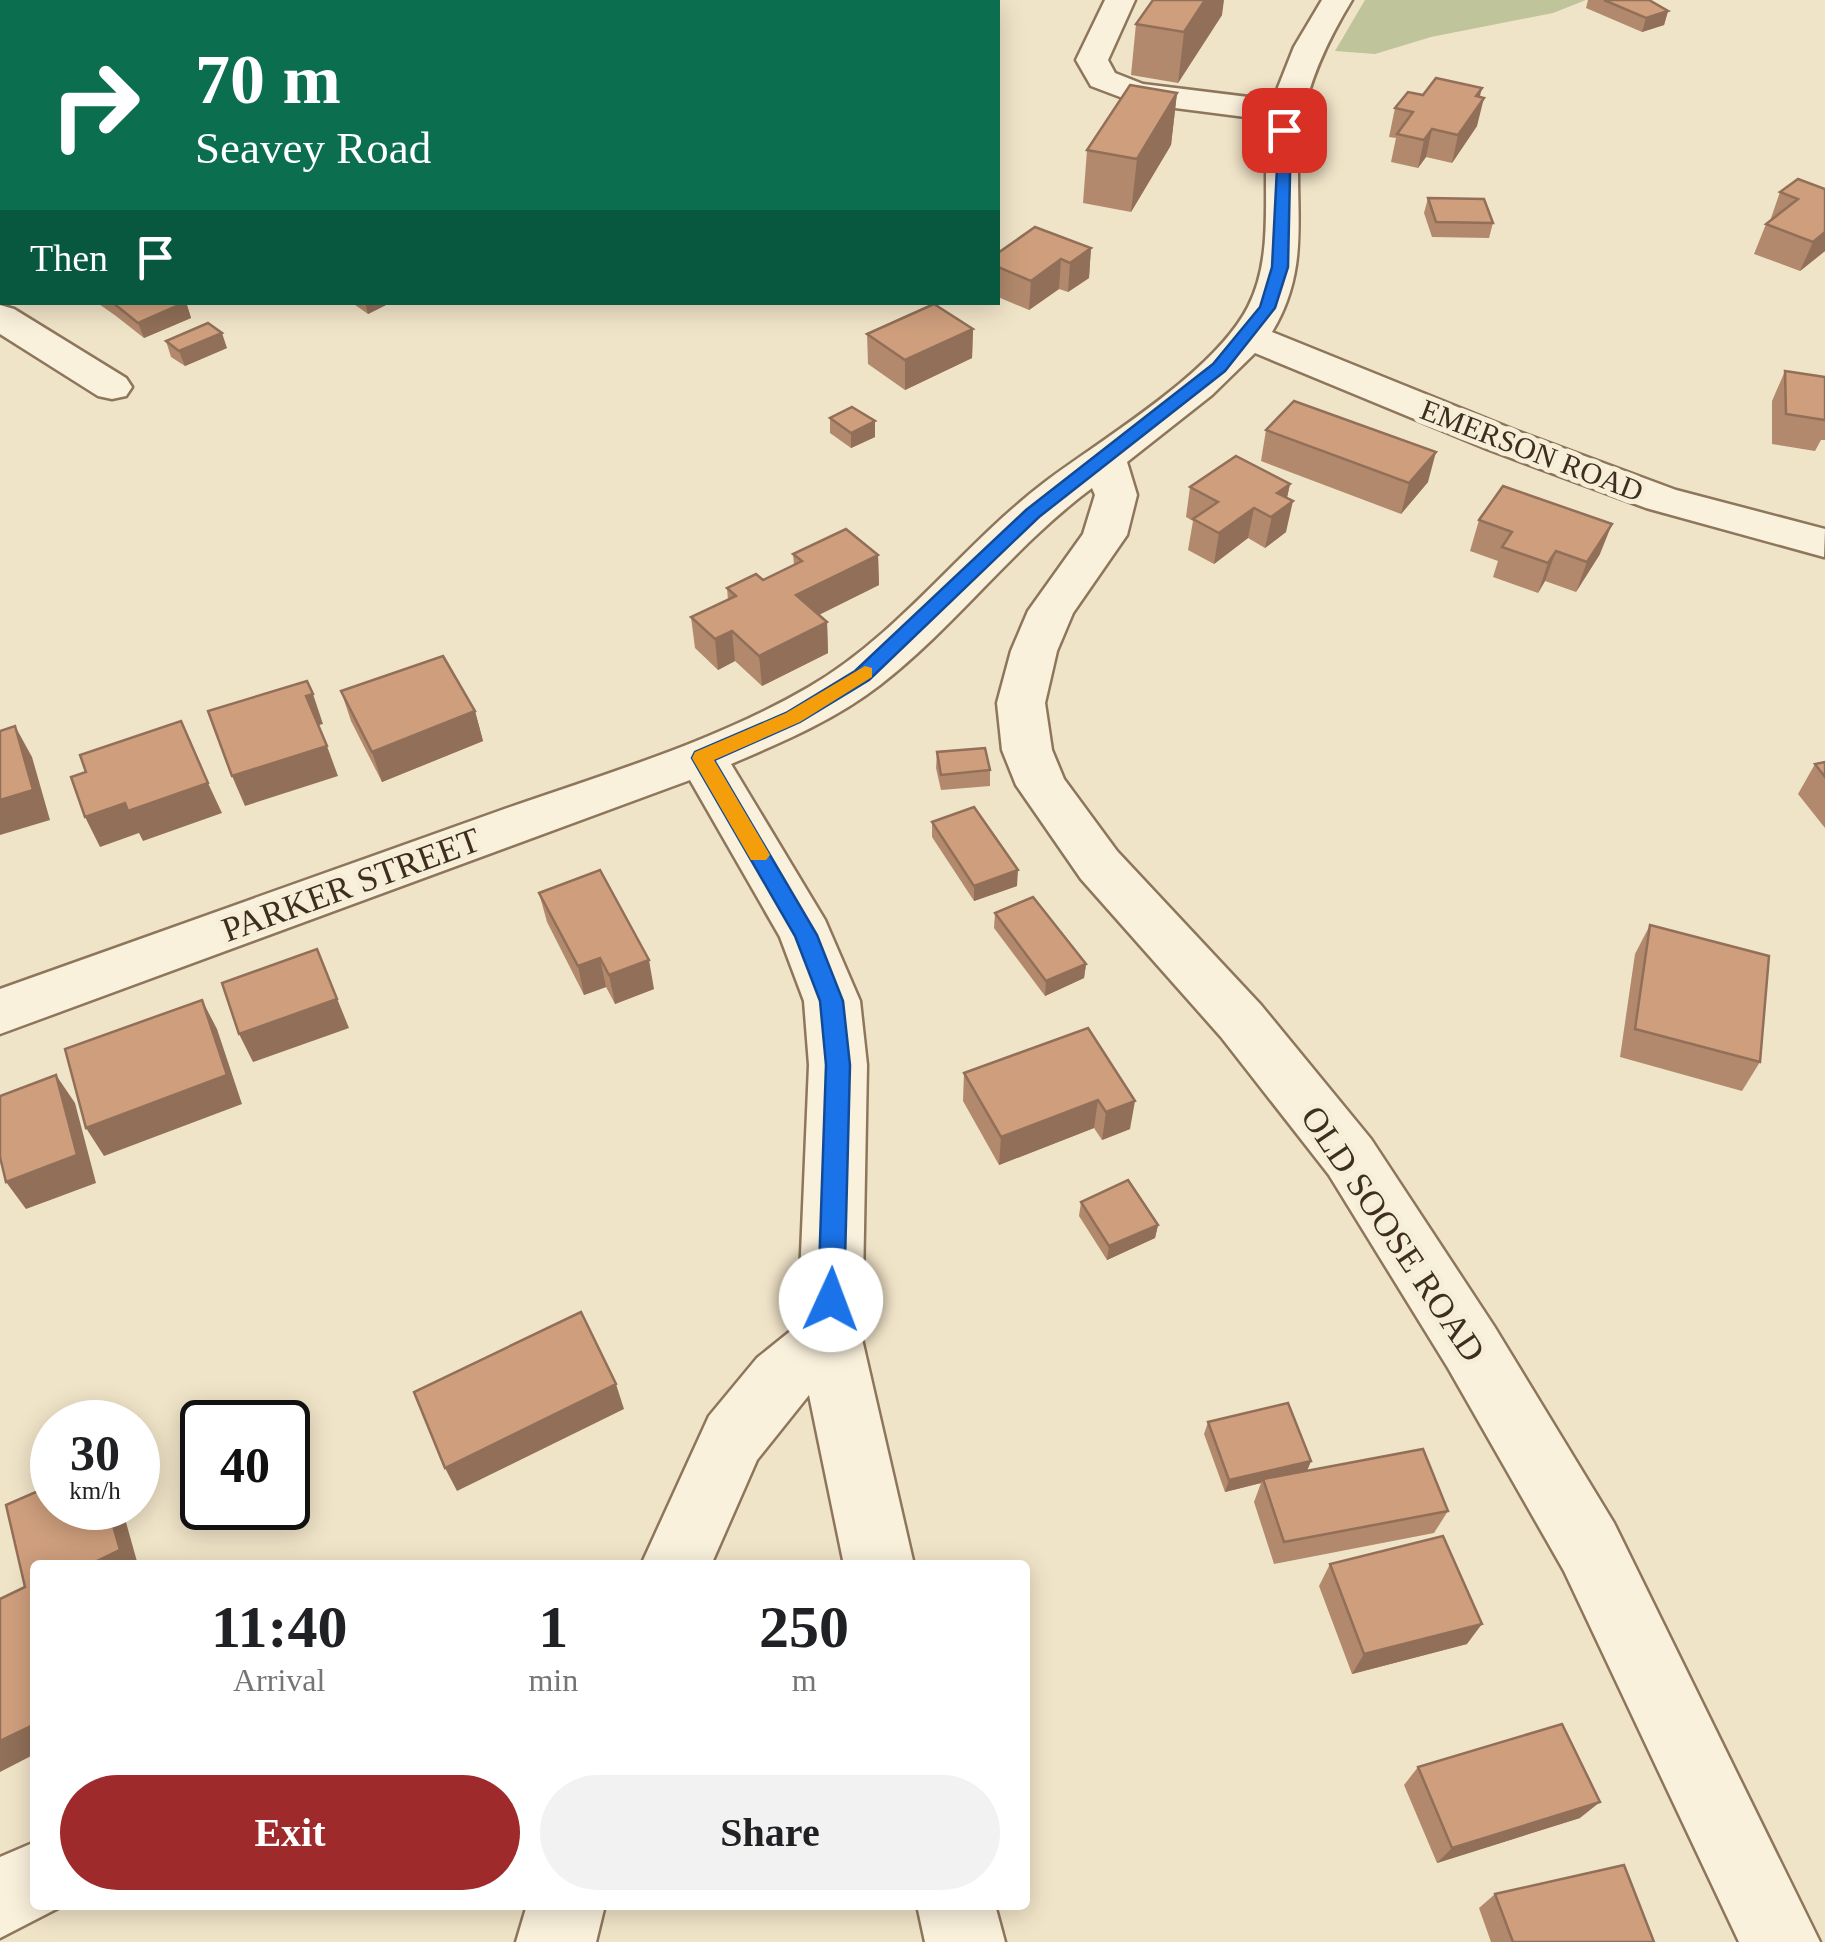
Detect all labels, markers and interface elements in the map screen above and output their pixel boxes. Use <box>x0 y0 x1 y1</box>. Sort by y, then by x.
icon: right <box>30 40 160 170</box>
text: 70 m <box>195 41 341 118</box>
pin <box>1242 88 1327 173</box>
icon: arrive <box>1257 103 1312 158</box>
text: Seavey Road <box>195 123 431 173</box>
icon: arrive <box>128 230 183 285</box>
text: Then <box>30 237 108 279</box>
street label: EMERSON ROAD <box>1416 392 1648 508</box>
street label: PARKER STREET <box>217 820 485 950</box>
street label: OLD SOOSE ROAD <box>1293 1099 1493 1369</box>
position arrow <box>779 1248 883 1352</box>
speed limit sign: 40 <box>180 1400 310 1530</box>
text: 30 <box>70 1425 120 1481</box>
text: km/h <box>69 1477 121 1504</box>
text: 11:40 <box>211 1594 348 1660</box>
text: 1 <box>538 1594 568 1660</box>
text: 250 <box>759 1594 849 1660</box>
text: Arrival <box>233 1662 325 1698</box>
text: min <box>528 1662 578 1698</box>
text: m <box>792 1662 817 1698</box>
button: Exit <box>60 1775 520 1890</box>
button: Share <box>540 1775 1000 1890</box>

